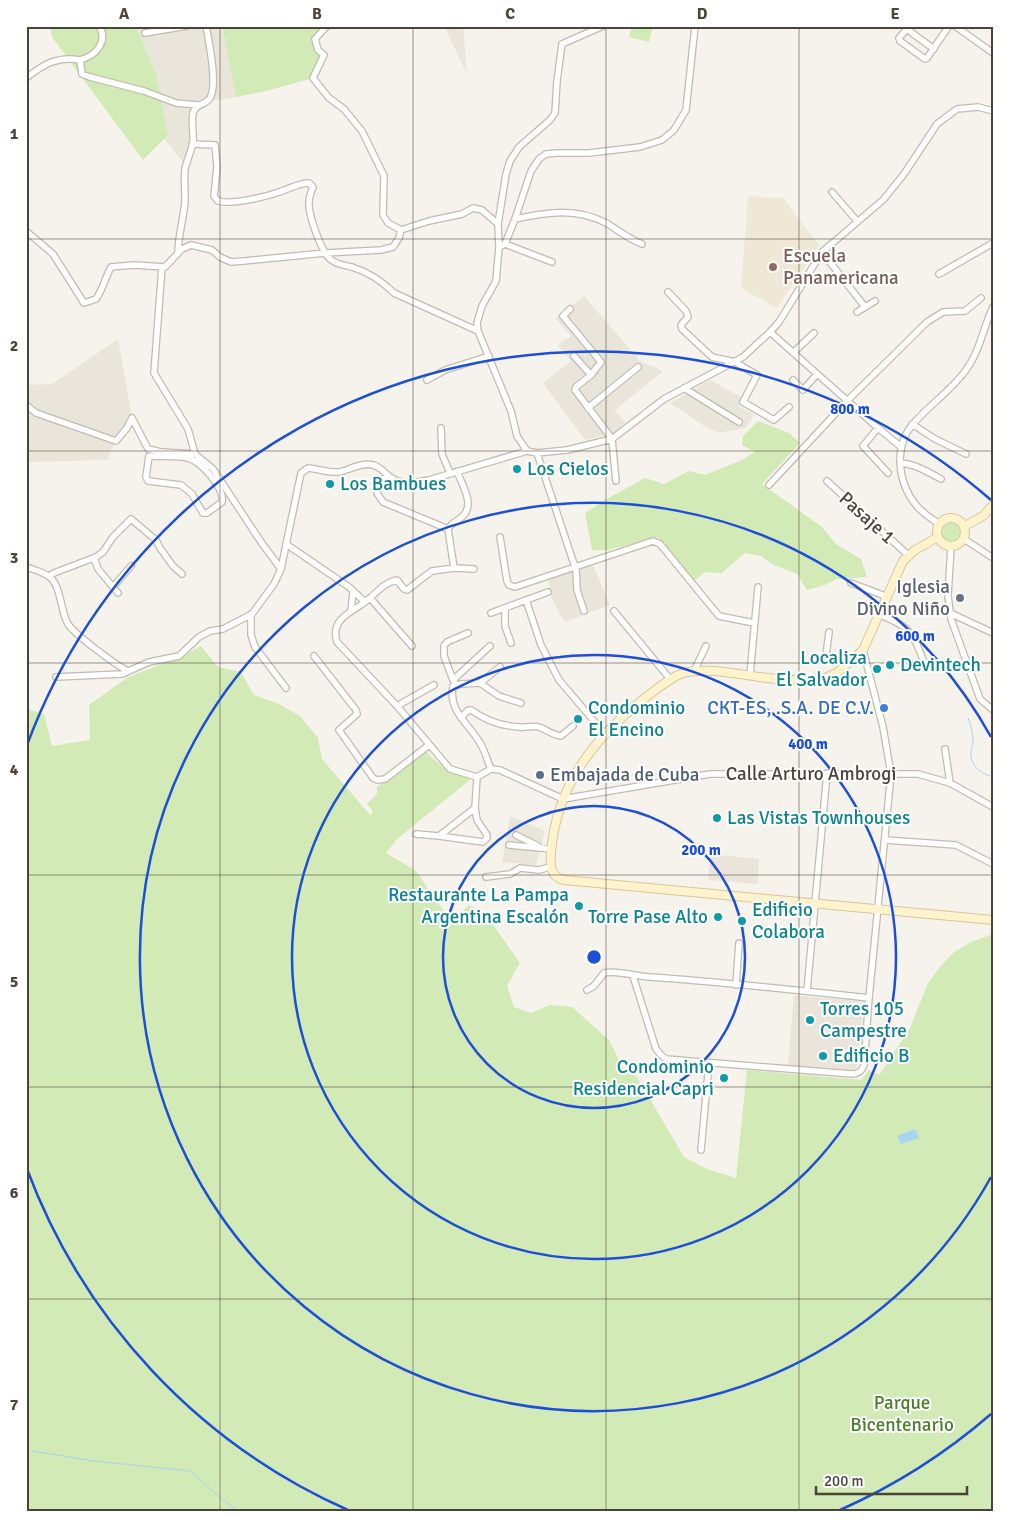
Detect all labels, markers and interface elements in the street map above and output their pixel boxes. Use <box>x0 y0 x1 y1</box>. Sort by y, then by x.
text: A <box>119 4 130 24</box>
text: B <box>312 4 322 24</box>
text: C <box>505 4 515 24</box>
text: D <box>697 4 708 24</box>
text: E <box>890 4 900 24</box>
text: 1 <box>10 124 19 144</box>
place label: Escuela Panamericana <box>783 244 899 290</box>
marker: Escuela Panamericana <box>767 261 779 273</box>
text: 2 <box>10 336 18 356</box>
text: 800 m <box>830 400 870 418</box>
place label: Los Cielos <box>527 457 609 481</box>
marker: Los Cielos <box>511 463 523 475</box>
place label: Los Bambues <box>340 472 446 496</box>
marker: Los Bambues <box>324 478 336 490</box>
street label: Pasaje 1 <box>834 487 900 549</box>
text: 3 <box>10 548 18 568</box>
place label: Iglesia Divino Niño <box>856 575 950 621</box>
marker: Iglesia Divino Niño <box>954 592 966 604</box>
text: 600 m <box>895 627 935 645</box>
place label: Localiza El Salvador <box>776 646 867 692</box>
place label: Devintech <box>900 653 981 677</box>
marker: Devintech <box>884 659 896 671</box>
marker: Localiza El Salvador <box>871 663 883 675</box>
place label: Condominio El Encino <box>588 696 685 742</box>
place label: CKT-ES, .S.A. DE C.V. <box>707 696 874 720</box>
marker: CKT-ES, .S.A. DE C.V. <box>878 702 890 714</box>
marker: Condominio El Encino <box>572 713 584 725</box>
text: 400 m <box>788 735 828 753</box>
text: 4 <box>10 760 19 780</box>
street label: Calle Arturo Ambrogi <box>726 762 896 786</box>
place label: Embajada de Cuba <box>550 763 700 787</box>
marker: Embajada de Cuba <box>534 769 546 781</box>
place label: Las Vistas Townhouses <box>727 806 910 830</box>
marker: Las Vistas Townhouses <box>711 812 723 824</box>
text: 200 m <box>681 841 721 859</box>
place label: Restaurante La Pampa Argentina Escalón <box>388 883 569 929</box>
place label: Edificio Colabora <box>752 898 825 944</box>
marker: Restaurante La Pampa Argentina Escalón <box>573 900 585 912</box>
place label: Torre Pase Alto <box>588 905 708 929</box>
marker: Torre Pase Alto <box>712 911 724 923</box>
marker: Edificio Colabora <box>736 915 748 927</box>
centre of rings <box>585 948 603 966</box>
text: 5 <box>10 972 18 992</box>
place label: Torres 105 Campestre <box>820 997 907 1043</box>
marker: Torres 105 Campestre <box>804 1014 816 1026</box>
place label: Edificio B <box>833 1044 910 1068</box>
marker: Edificio B <box>817 1050 829 1062</box>
place label: Condominio Residencial Capri <box>573 1055 714 1101</box>
marker: Condominio Residencial Capri <box>718 1072 730 1084</box>
text: 6 <box>10 1183 19 1203</box>
park label: Parque Bicentenario <box>850 1391 954 1437</box>
text: 7 <box>10 1395 19 1415</box>
scale bar <box>816 1463 968 1495</box>
text: 200 m <box>824 1472 864 1490</box>

